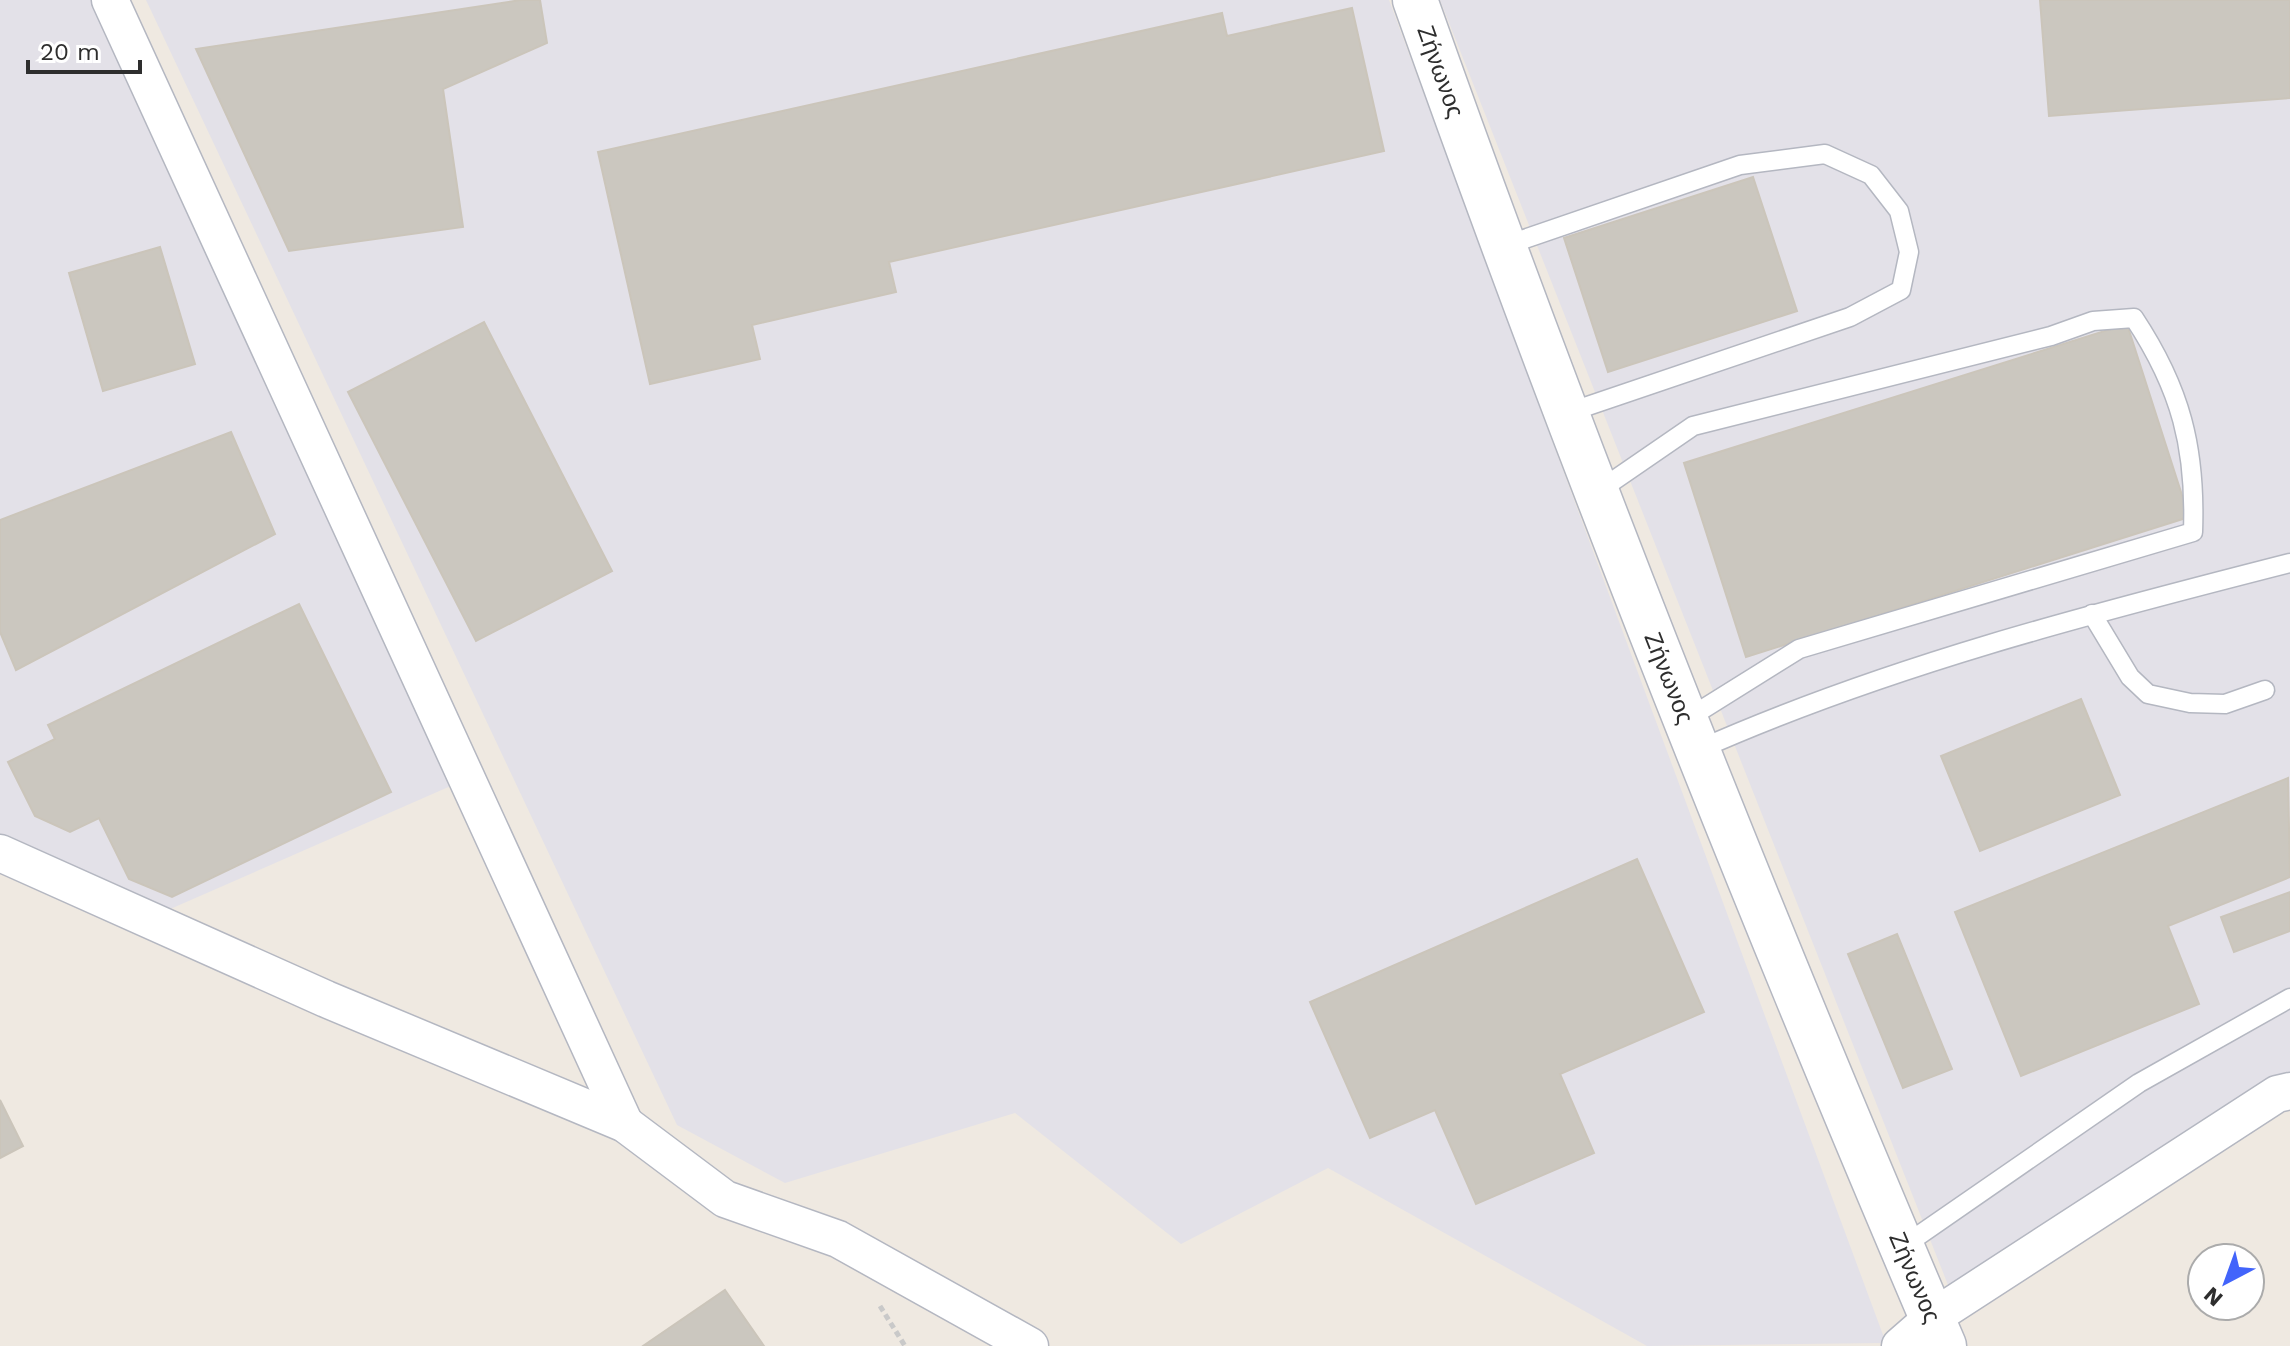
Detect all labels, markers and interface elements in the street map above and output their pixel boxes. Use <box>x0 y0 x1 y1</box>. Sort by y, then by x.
street label: Ζήνωνος <box>1411 22 1470 121</box>
scale bar <box>28 24 140 74</box>
text: 20 m <box>40 38 100 66</box>
street label: Ζήνωνος <box>1638 628 1700 728</box>
street label: Ζήνωνος <box>1883 1228 1946 1327</box>
north arrow <box>2186 1242 2266 1322</box>
text: N <box>2199 1282 2228 1312</box>

